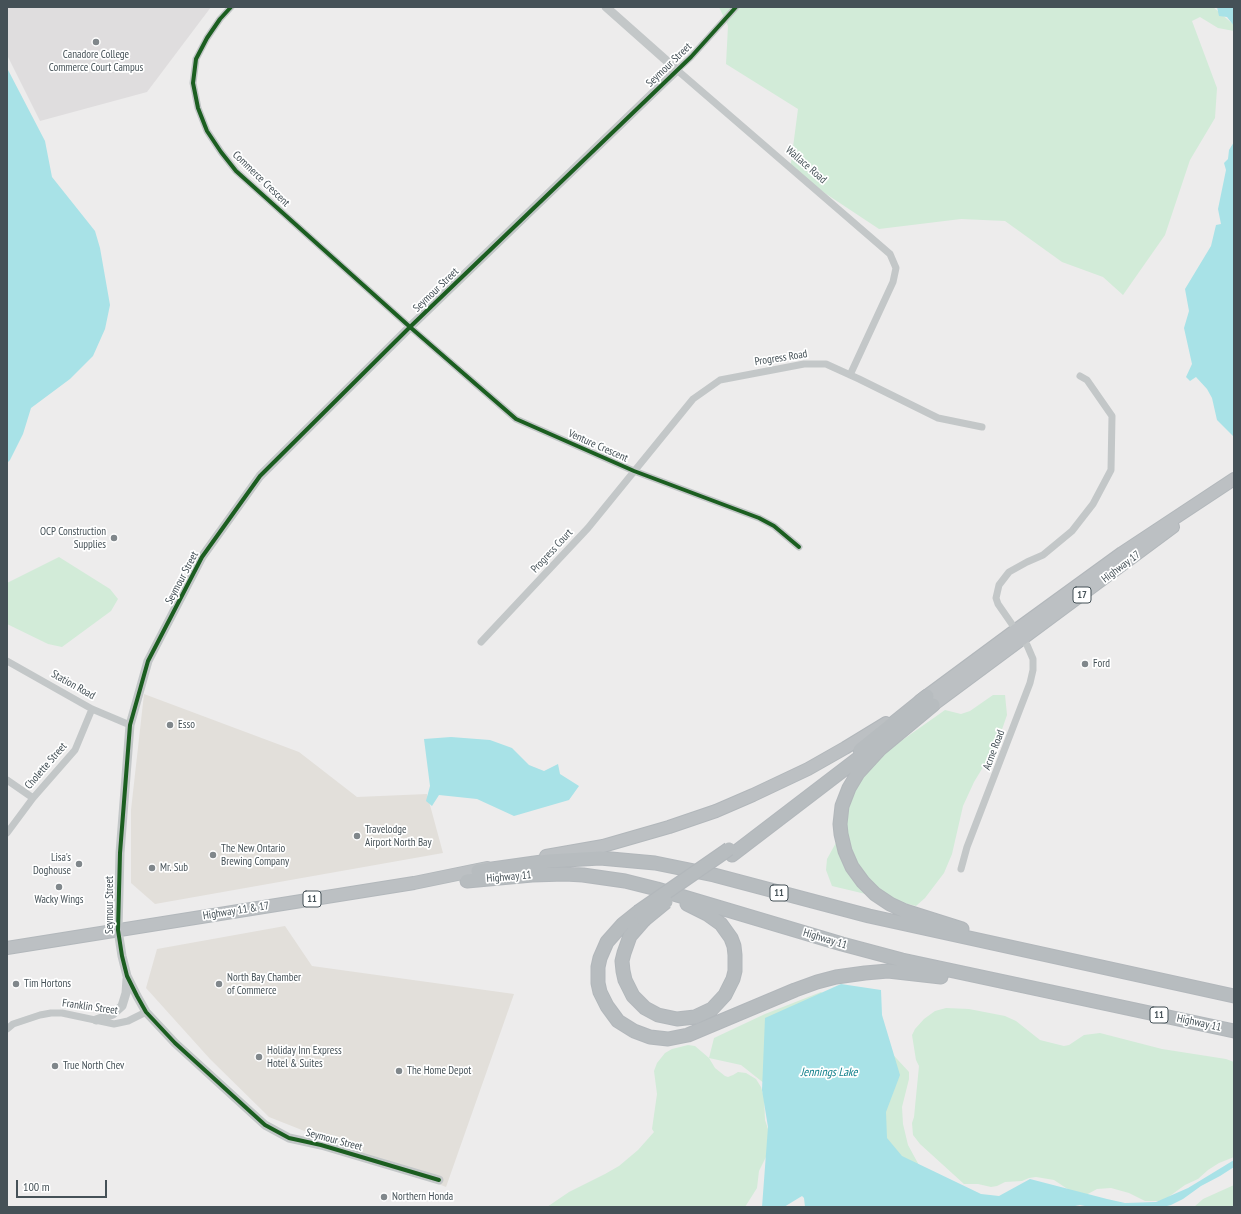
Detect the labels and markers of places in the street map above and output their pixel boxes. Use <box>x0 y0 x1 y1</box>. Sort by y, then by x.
marker: Canadore College Commerce Court Campus <box>91 37 101 47</box>
place label: Canadore College Commerce Court Campus <box>49 48 143 74</box>
place label: OCP Construction Supplies <box>40 525 106 551</box>
marker: OCP Construction Supplies <box>109 533 119 543</box>
place label: Ford <box>1093 657 1110 671</box>
marker: Ford <box>1080 659 1090 669</box>
place label: Esso <box>178 718 195 732</box>
marker: Esso <box>165 720 175 730</box>
place label: Travelodge Airport North Bay <box>365 823 432 849</box>
marker: Travelodge Airport North Bay <box>352 831 362 841</box>
place label: The New Ontario Brewing Company <box>221 842 289 868</box>
marker: The New Ontario Brewing Company <box>208 850 218 860</box>
place label: Lisa's Doghouse <box>33 851 71 877</box>
marker: Lisa's Doghouse <box>74 859 84 869</box>
place label: Mr. Sub <box>160 861 188 875</box>
marker: Mr. Sub <box>147 863 157 873</box>
marker: Wacky Wings <box>54 882 64 892</box>
place label: Wacky Wings <box>34 893 84 907</box>
place label: North Bay Chamber of Commerce <box>227 971 301 997</box>
place label: Tim Hortons <box>24 977 71 991</box>
marker: Tim Hortons <box>11 979 21 989</box>
marker: North Bay Chamber of Commerce <box>214 979 224 989</box>
place label: Holiday Inn Express Hotel & Suites <box>267 1044 342 1070</box>
marker: Holiday Inn Express Hotel & Suites <box>254 1052 264 1062</box>
place label: True North Chev <box>63 1059 124 1073</box>
marker: True North Chev <box>50 1061 60 1071</box>
place label: The Home Depot <box>407 1064 471 1078</box>
marker: The Home Depot <box>394 1066 404 1076</box>
place label: Northern Honda <box>392 1190 453 1204</box>
marker: Northern Honda <box>379 1192 389 1202</box>

